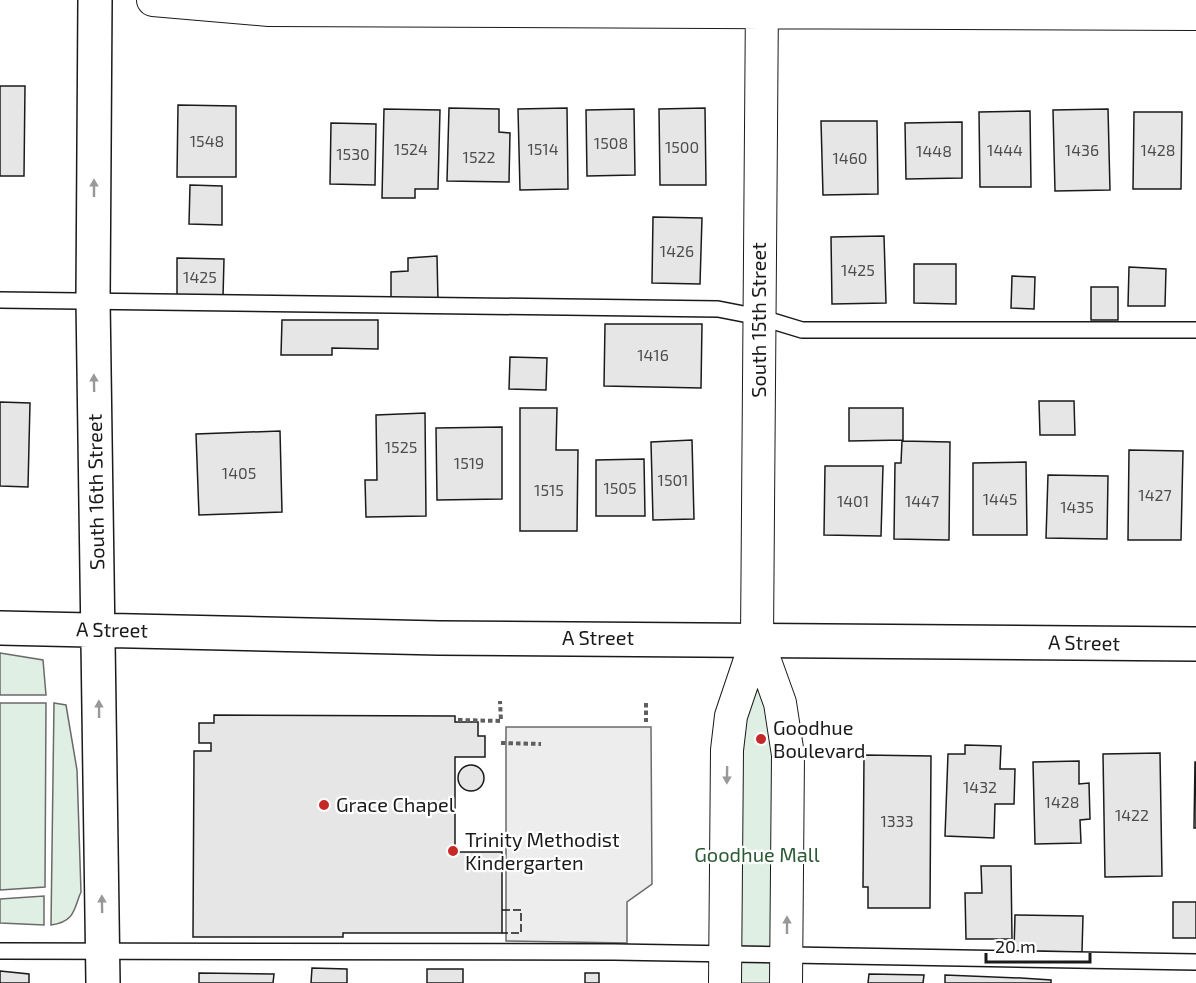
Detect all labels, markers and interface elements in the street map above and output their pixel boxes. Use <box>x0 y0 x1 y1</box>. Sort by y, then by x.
house number: 1548 <box>190 131 224 150</box>
house number: 1508 <box>594 133 628 152</box>
house number: 1500 <box>665 137 699 156</box>
house number: 1524 <box>394 139 428 158</box>
house number: 1514 <box>527 139 559 158</box>
house number: 1444 <box>987 140 1023 159</box>
house number: 1436 <box>1065 140 1099 159</box>
house number: 1428 <box>1141 140 1175 159</box>
house number: 1448 <box>916 141 952 160</box>
house number: 1530 <box>336 144 370 163</box>
house number: 1522 <box>463 147 495 166</box>
house number: 1460 <box>832 148 868 167</box>
one-way arrow <box>89 178 99 197</box>
house number: 1426 <box>660 241 694 260</box>
street label: South 15th Street <box>746 242 770 398</box>
house number: 1425 <box>841 260 875 279</box>
house number: 1425 <box>183 267 217 286</box>
house number: 1416 <box>637 345 669 364</box>
one-way arrow <box>90 373 99 392</box>
street label: South 16th Street <box>82 413 108 570</box>
house number: 1525 <box>385 437 417 456</box>
house number: 1519 <box>454 453 484 472</box>
house number: 1405 <box>222 463 256 482</box>
house number: 1501 <box>658 470 688 489</box>
house number: 1505 <box>603 478 637 497</box>
house number: 1515 <box>534 480 564 499</box>
house number: 1427 <box>1138 485 1172 504</box>
house number: 1445 <box>983 489 1017 508</box>
house number: 1401 <box>837 491 869 510</box>
house number: 1447 <box>905 491 939 510</box>
house number: 1435 <box>1060 497 1094 516</box>
street label: A Street <box>76 616 149 642</box>
street label: A Street <box>562 625 634 649</box>
street label: A Street <box>1048 629 1121 655</box>
one-way arrow <box>94 699 104 718</box>
place label: Goodhue Boulevard <box>773 715 866 762</box>
marker: Goodhue Boulevard <box>754 732 768 746</box>
one-way arrow <box>722 765 732 784</box>
house number: 1432 <box>963 777 997 796</box>
place label: Grace Chapel <box>336 792 455 816</box>
house number: 1428 <box>1045 792 1079 811</box>
marker: Grace Chapel <box>317 798 331 812</box>
house number: 1422 <box>1115 805 1149 824</box>
house number: 1333 <box>880 811 914 830</box>
place label: Trinity Methodist Kindergarten <box>465 827 620 874</box>
park label: Goodhue Mall <box>694 842 820 866</box>
marker: Trinity Methodist Kindergarten <box>446 844 460 858</box>
one-way arrow <box>97 894 107 913</box>
one-way arrow <box>782 915 792 934</box>
scale bar <box>986 926 1090 964</box>
text: 20 m <box>995 935 1036 957</box>

